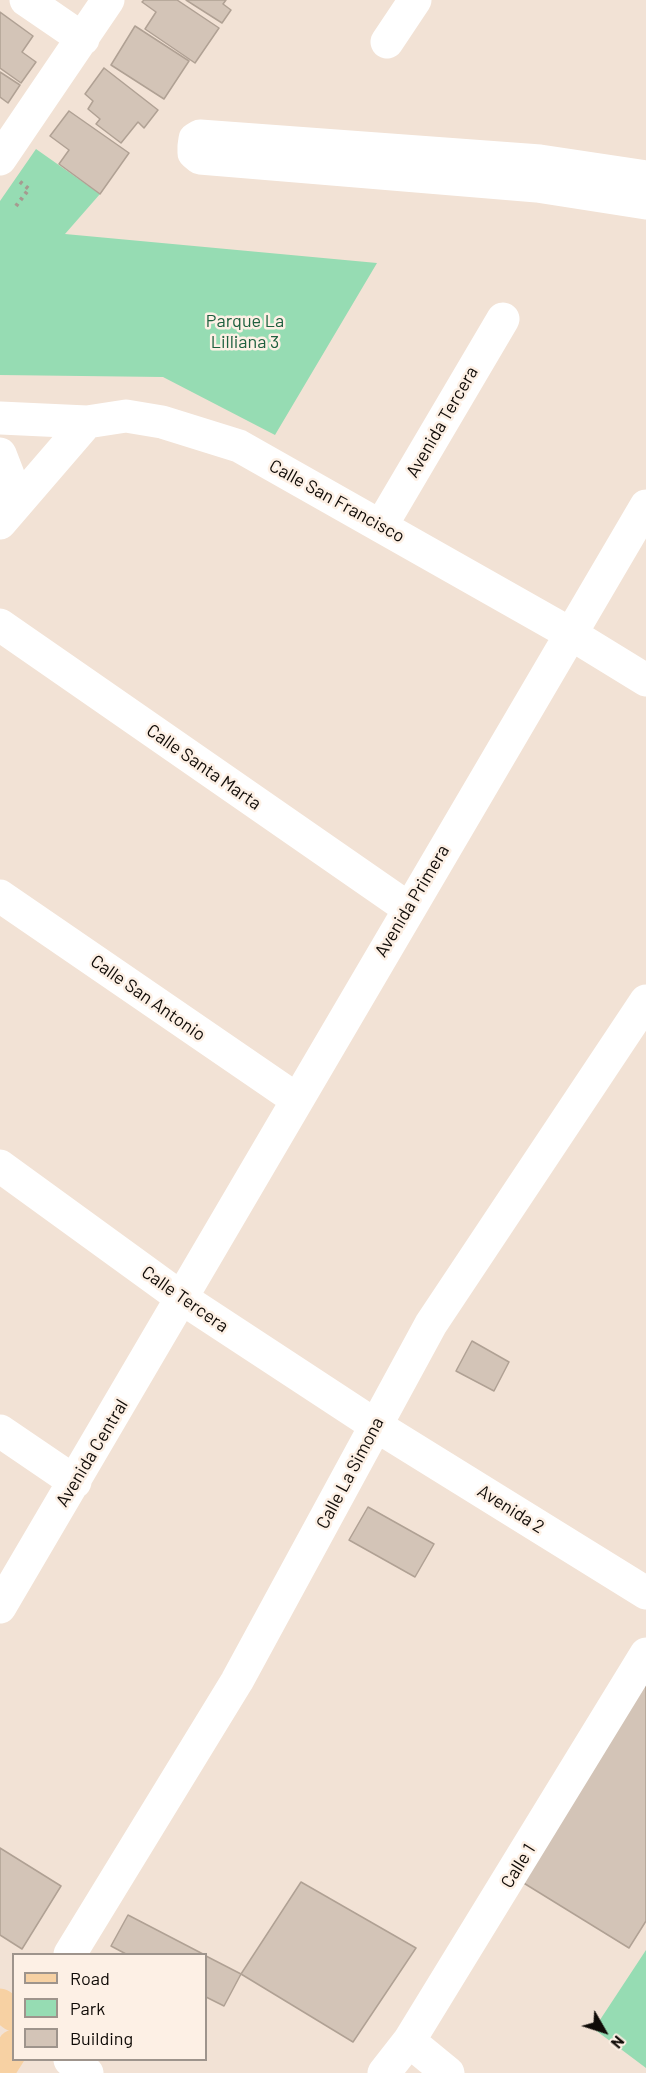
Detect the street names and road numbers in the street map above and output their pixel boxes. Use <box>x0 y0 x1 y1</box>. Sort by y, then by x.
street label: Avenida Tercera <box>401 363 483 481</box>
street label: Calle San Francisco <box>266 455 408 547</box>
street label: Calle Santa Marta <box>143 719 265 815</box>
street label: Avenida Primera <box>370 841 454 961</box>
street label: Calle San Antonio <box>86 950 210 1046</box>
street label: Calle Tercera <box>137 1261 233 1337</box>
street label: Avenida Central <box>51 1395 133 1511</box>
street label: Calle La Simona <box>312 1414 388 1532</box>
street label: Avenida 2 <box>474 1480 548 1538</box>
street label: Calle 1 <box>496 1840 540 1892</box>

